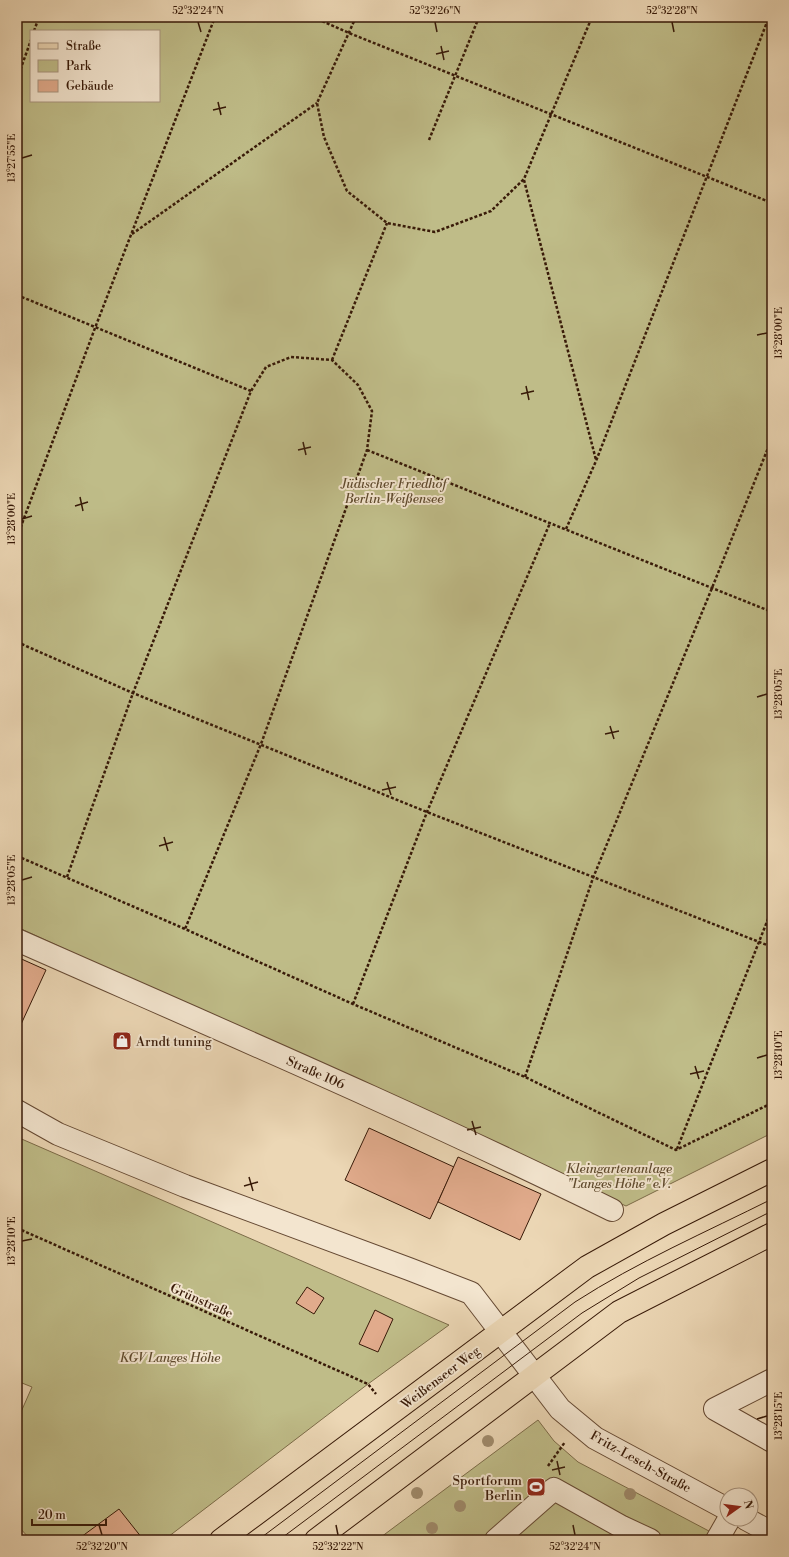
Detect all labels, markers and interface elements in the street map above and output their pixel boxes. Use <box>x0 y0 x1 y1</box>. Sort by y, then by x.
text: 52°32'24"N <box>172 5 224 17</box>
text: 52°32'26"N <box>409 5 461 17</box>
text: 52°32'28"N <box>646 5 698 17</box>
legend <box>30 30 160 102</box>
text: Straße <box>66 39 101 54</box>
text: Park <box>66 59 92 74</box>
text: Gebäude <box>66 79 114 94</box>
text: 13°27'55"E <box>6 134 18 182</box>
text: 13°28'00"E <box>773 307 785 359</box>
park label: Jüdischer Friedhof Berlin-Weißensee <box>340 476 449 507</box>
text: 13°28'00"E <box>6 493 18 545</box>
text: 13°28'05"E <box>773 669 785 719</box>
text: 13°28'05"E <box>6 855 18 905</box>
shop icon: Arndt tuning <box>111 1030 133 1052</box>
text: 13°28'10"E <box>773 1030 785 1080</box>
place label: Arndt tuning <box>135 1034 212 1050</box>
street label: Straße 106 <box>284 1053 347 1093</box>
park label: Kleingartenanlage "Langes Höhe" e.V. <box>566 1161 672 1192</box>
text: 13°28'10"E <box>6 1216 18 1266</box>
street label: Grünstraße <box>168 1280 236 1322</box>
street label: Weißenseer Weg <box>397 1343 483 1413</box>
park label: KGV Langes Höhe <box>120 1350 220 1366</box>
text: 13°28'15"E <box>773 1392 785 1440</box>
street label: Fritz-Lesch-Straße <box>587 1427 694 1496</box>
place label: Sportforum Berlin <box>453 1473 523 1504</box>
sports icon: Sportforum Berlin <box>525 1476 547 1498</box>
north arrow <box>719 1487 759 1527</box>
text: N <box>740 1499 756 1511</box>
scale bar <box>32 1501 106 1527</box>
text: 20 m <box>38 1508 66 1523</box>
text: 52°32'20"N <box>76 1541 129 1553</box>
text: 52°32'22"N <box>312 1541 364 1553</box>
text: 52°32'24"N <box>549 1541 601 1553</box>

